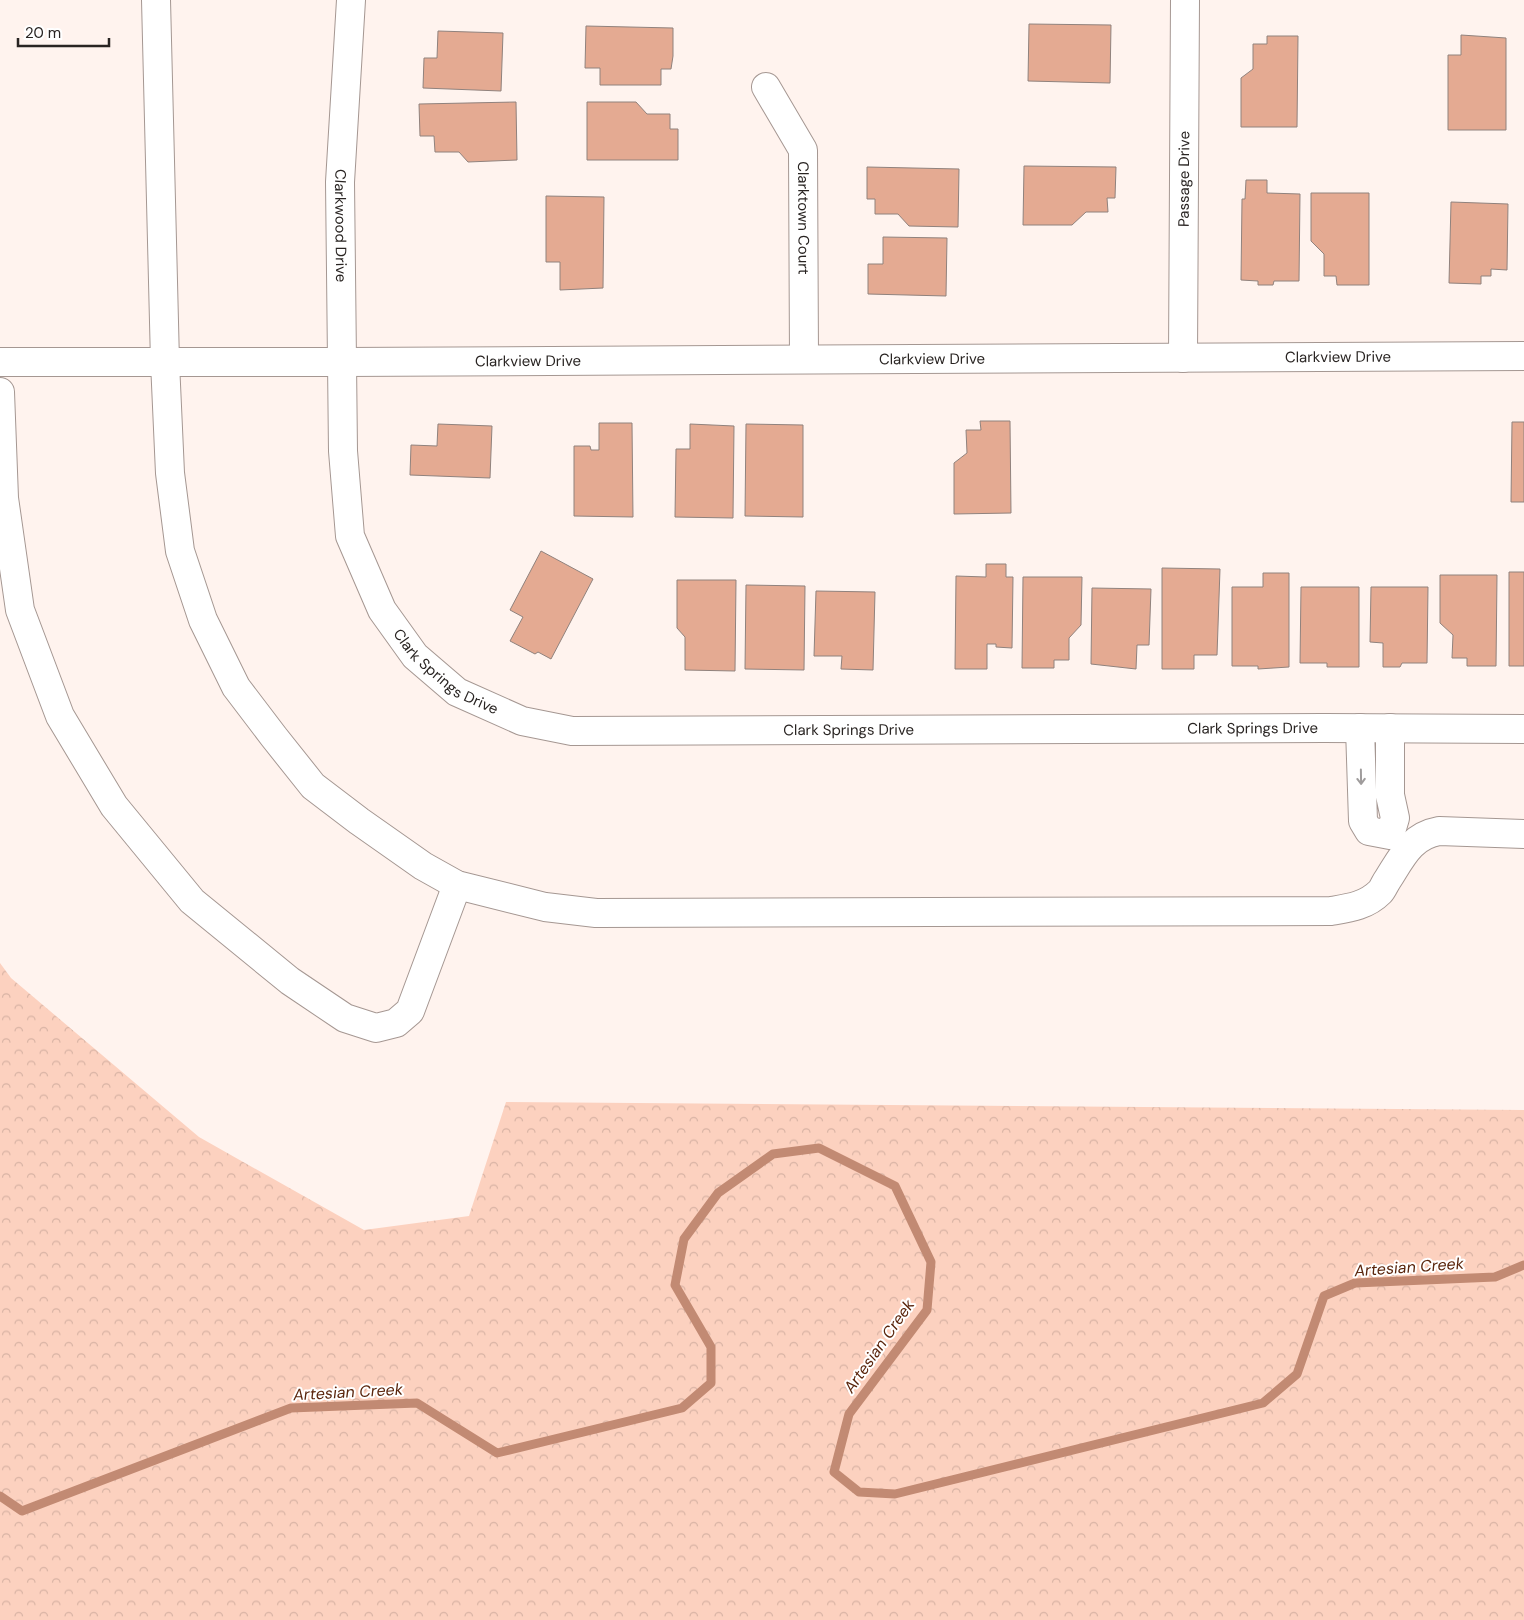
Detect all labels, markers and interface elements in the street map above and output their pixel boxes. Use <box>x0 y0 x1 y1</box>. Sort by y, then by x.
scale bar <box>18 15 109 47</box>
text: 20 m <box>25 23 61 43</box>
street label: Passage Drive <box>1174 131 1194 227</box>
street label: Clarktown Court <box>793 161 814 275</box>
street label: Clarkwood Drive <box>330 168 351 282</box>
street label: Clarkview Drive <box>1285 347 1391 367</box>
street label: Clarkview Drive <box>879 349 985 369</box>
street label: Clarkview Drive <box>475 351 581 371</box>
street label: Clark Springs Drive <box>389 625 501 719</box>
street label: Clark Springs Drive <box>1187 718 1318 739</box>
street label: Clark Springs Drive <box>783 720 914 740</box>
one-way arrow <box>1357 769 1366 785</box>
water label: Artesian Creek <box>1353 1253 1465 1281</box>
water label: Artesian Creek <box>838 1294 920 1398</box>
water label: Artesian Creek <box>292 1379 404 1405</box>

